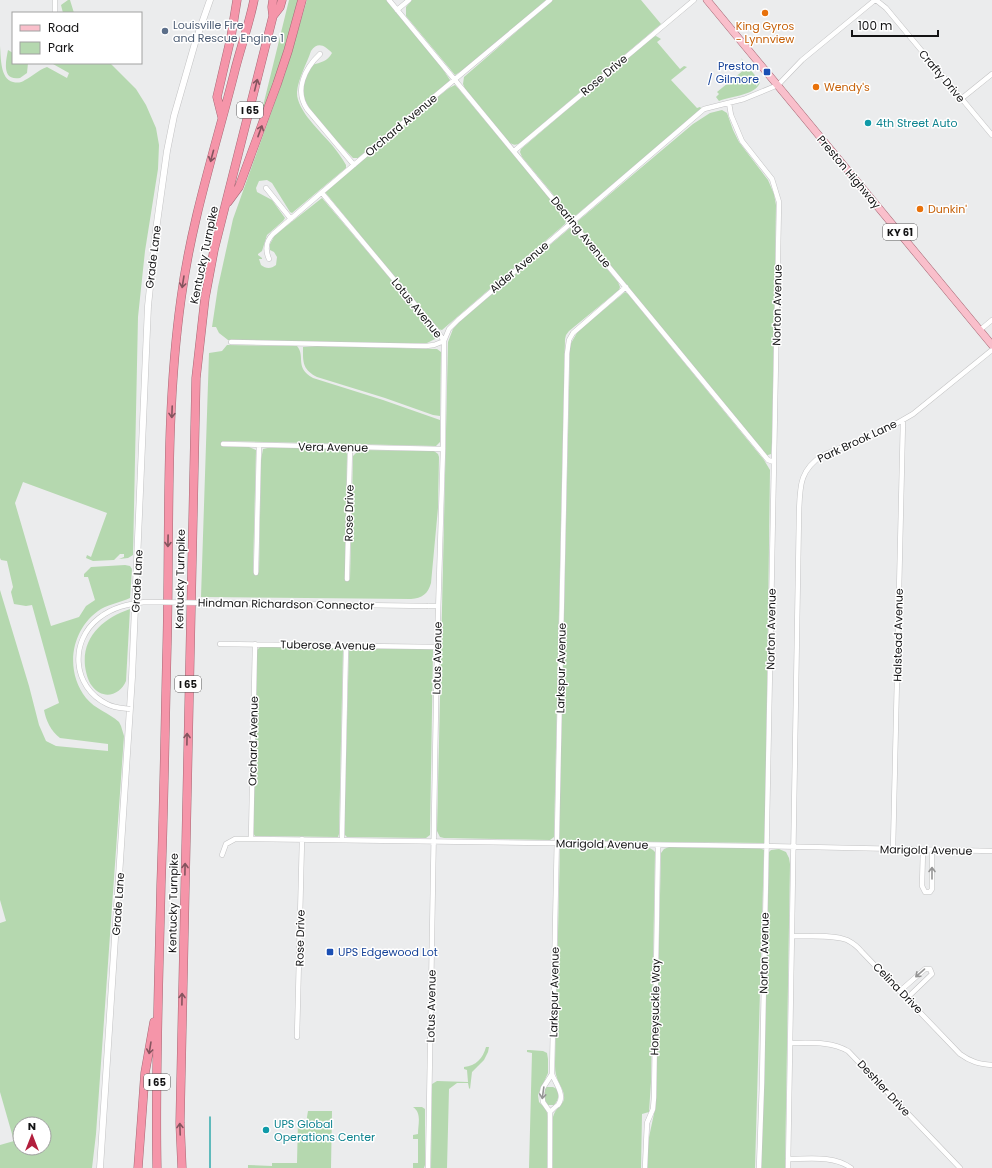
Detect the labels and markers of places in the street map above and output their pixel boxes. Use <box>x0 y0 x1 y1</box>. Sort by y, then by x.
marker: King Gyros - Lynnview <box>760 8 770 18</box>
place label: Louisville Fire and Rescue Engine 1 <box>173 17 284 46</box>
place label: King Gyros - Lynnview <box>736 18 794 47</box>
marker: Louisville Fire and Rescue Engine 1 <box>160 26 170 36</box>
place label: Preston / Gilmore <box>708 58 759 87</box>
marker: Preston / Gilmore <box>762 67 772 77</box>
place label: Wendy's <box>824 79 870 95</box>
marker: Wendy's <box>811 82 821 92</box>
place label: 4th Street Auto <box>876 115 958 131</box>
marker: 4th Street Auto <box>863 118 873 128</box>
place label: Dunkin' <box>928 201 967 217</box>
marker: Dunkin' <box>915 204 925 214</box>
place label: UPS Edgewood Lot <box>338 944 438 960</box>
marker: UPS Edgewood Lot <box>325 947 335 957</box>
place label: UPS Global Operations Center <box>274 1116 375 1145</box>
marker: UPS Global Operations Center <box>261 1125 271 1135</box>

